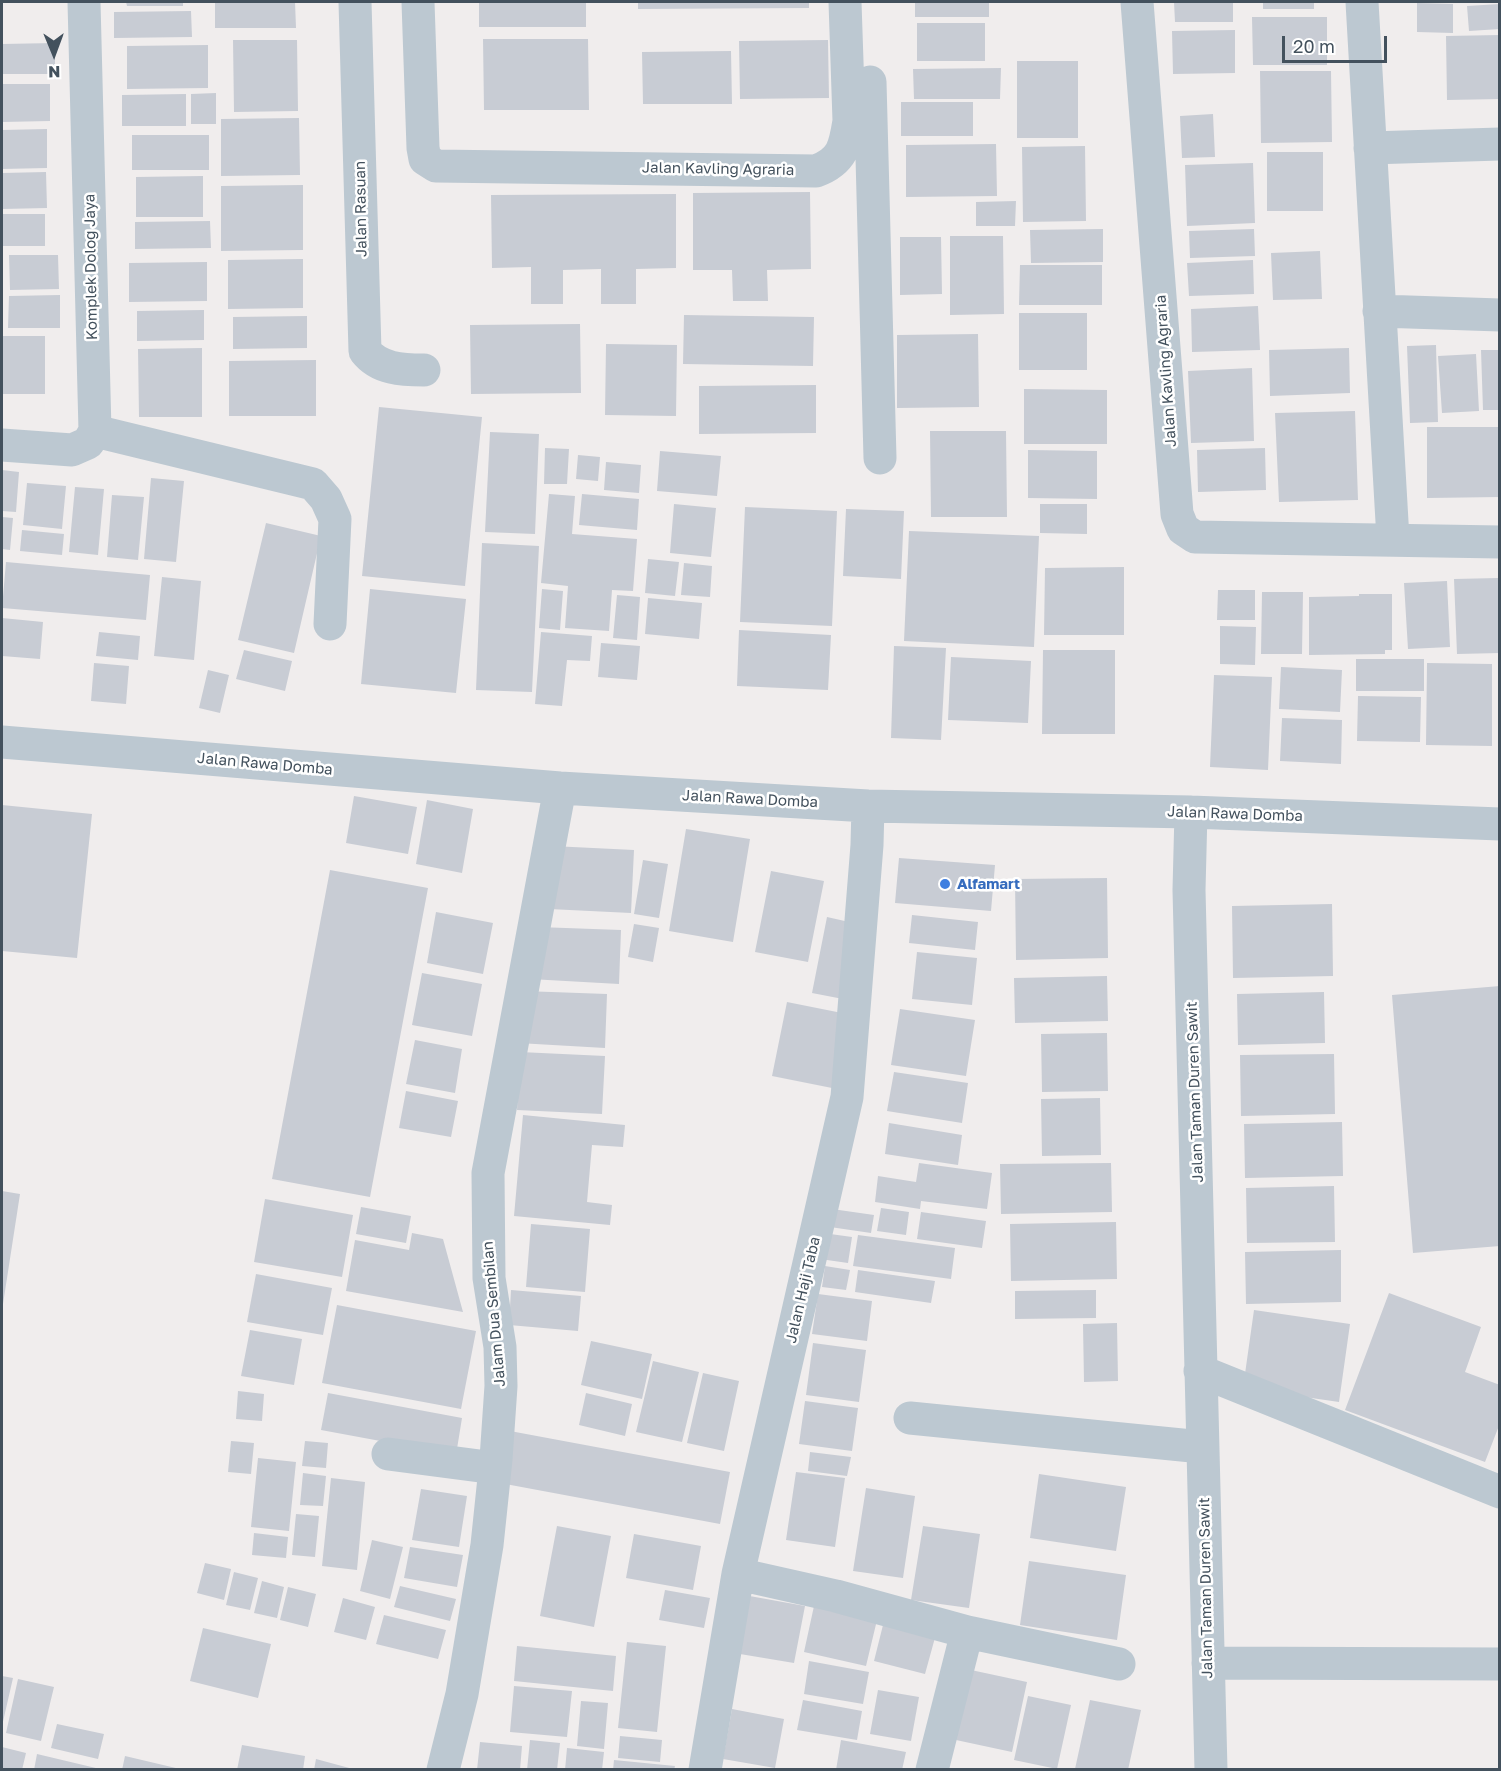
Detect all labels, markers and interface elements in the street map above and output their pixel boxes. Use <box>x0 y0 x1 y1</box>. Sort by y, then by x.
north arrow <box>24 24 84 84</box>
scale bar <box>1285 24 1390 62</box>
text: 20 m <box>1293 35 1335 57</box>
text: N <box>48 62 61 82</box>
street label: Jalan Kavling Agraria <box>642 159 794 179</box>
street label: Jalan Rasuan <box>351 161 371 257</box>
street label: Komplek Dolog Jaya <box>81 194 101 340</box>
street label: Jalan Kavling Agraria <box>1152 294 1180 448</box>
street label: Jalan Rawa Domba <box>196 749 334 779</box>
street label: Jalan Rawa Domba <box>682 786 818 812</box>
street label: Jalan Rawa Domba <box>1167 803 1303 825</box>
place label: Alfamart <box>957 875 1020 893</box>
marker: Alfamart <box>938 877 952 891</box>
street label: Jalan Taman Duren Sawit <box>1183 1001 1207 1183</box>
street label: Jalan Haji Taba <box>782 1235 824 1345</box>
street label: Jalam Dua Sembilan <box>479 1240 509 1388</box>
street label: Jalan Taman Duren Sawit <box>1195 1497 1217 1679</box>

